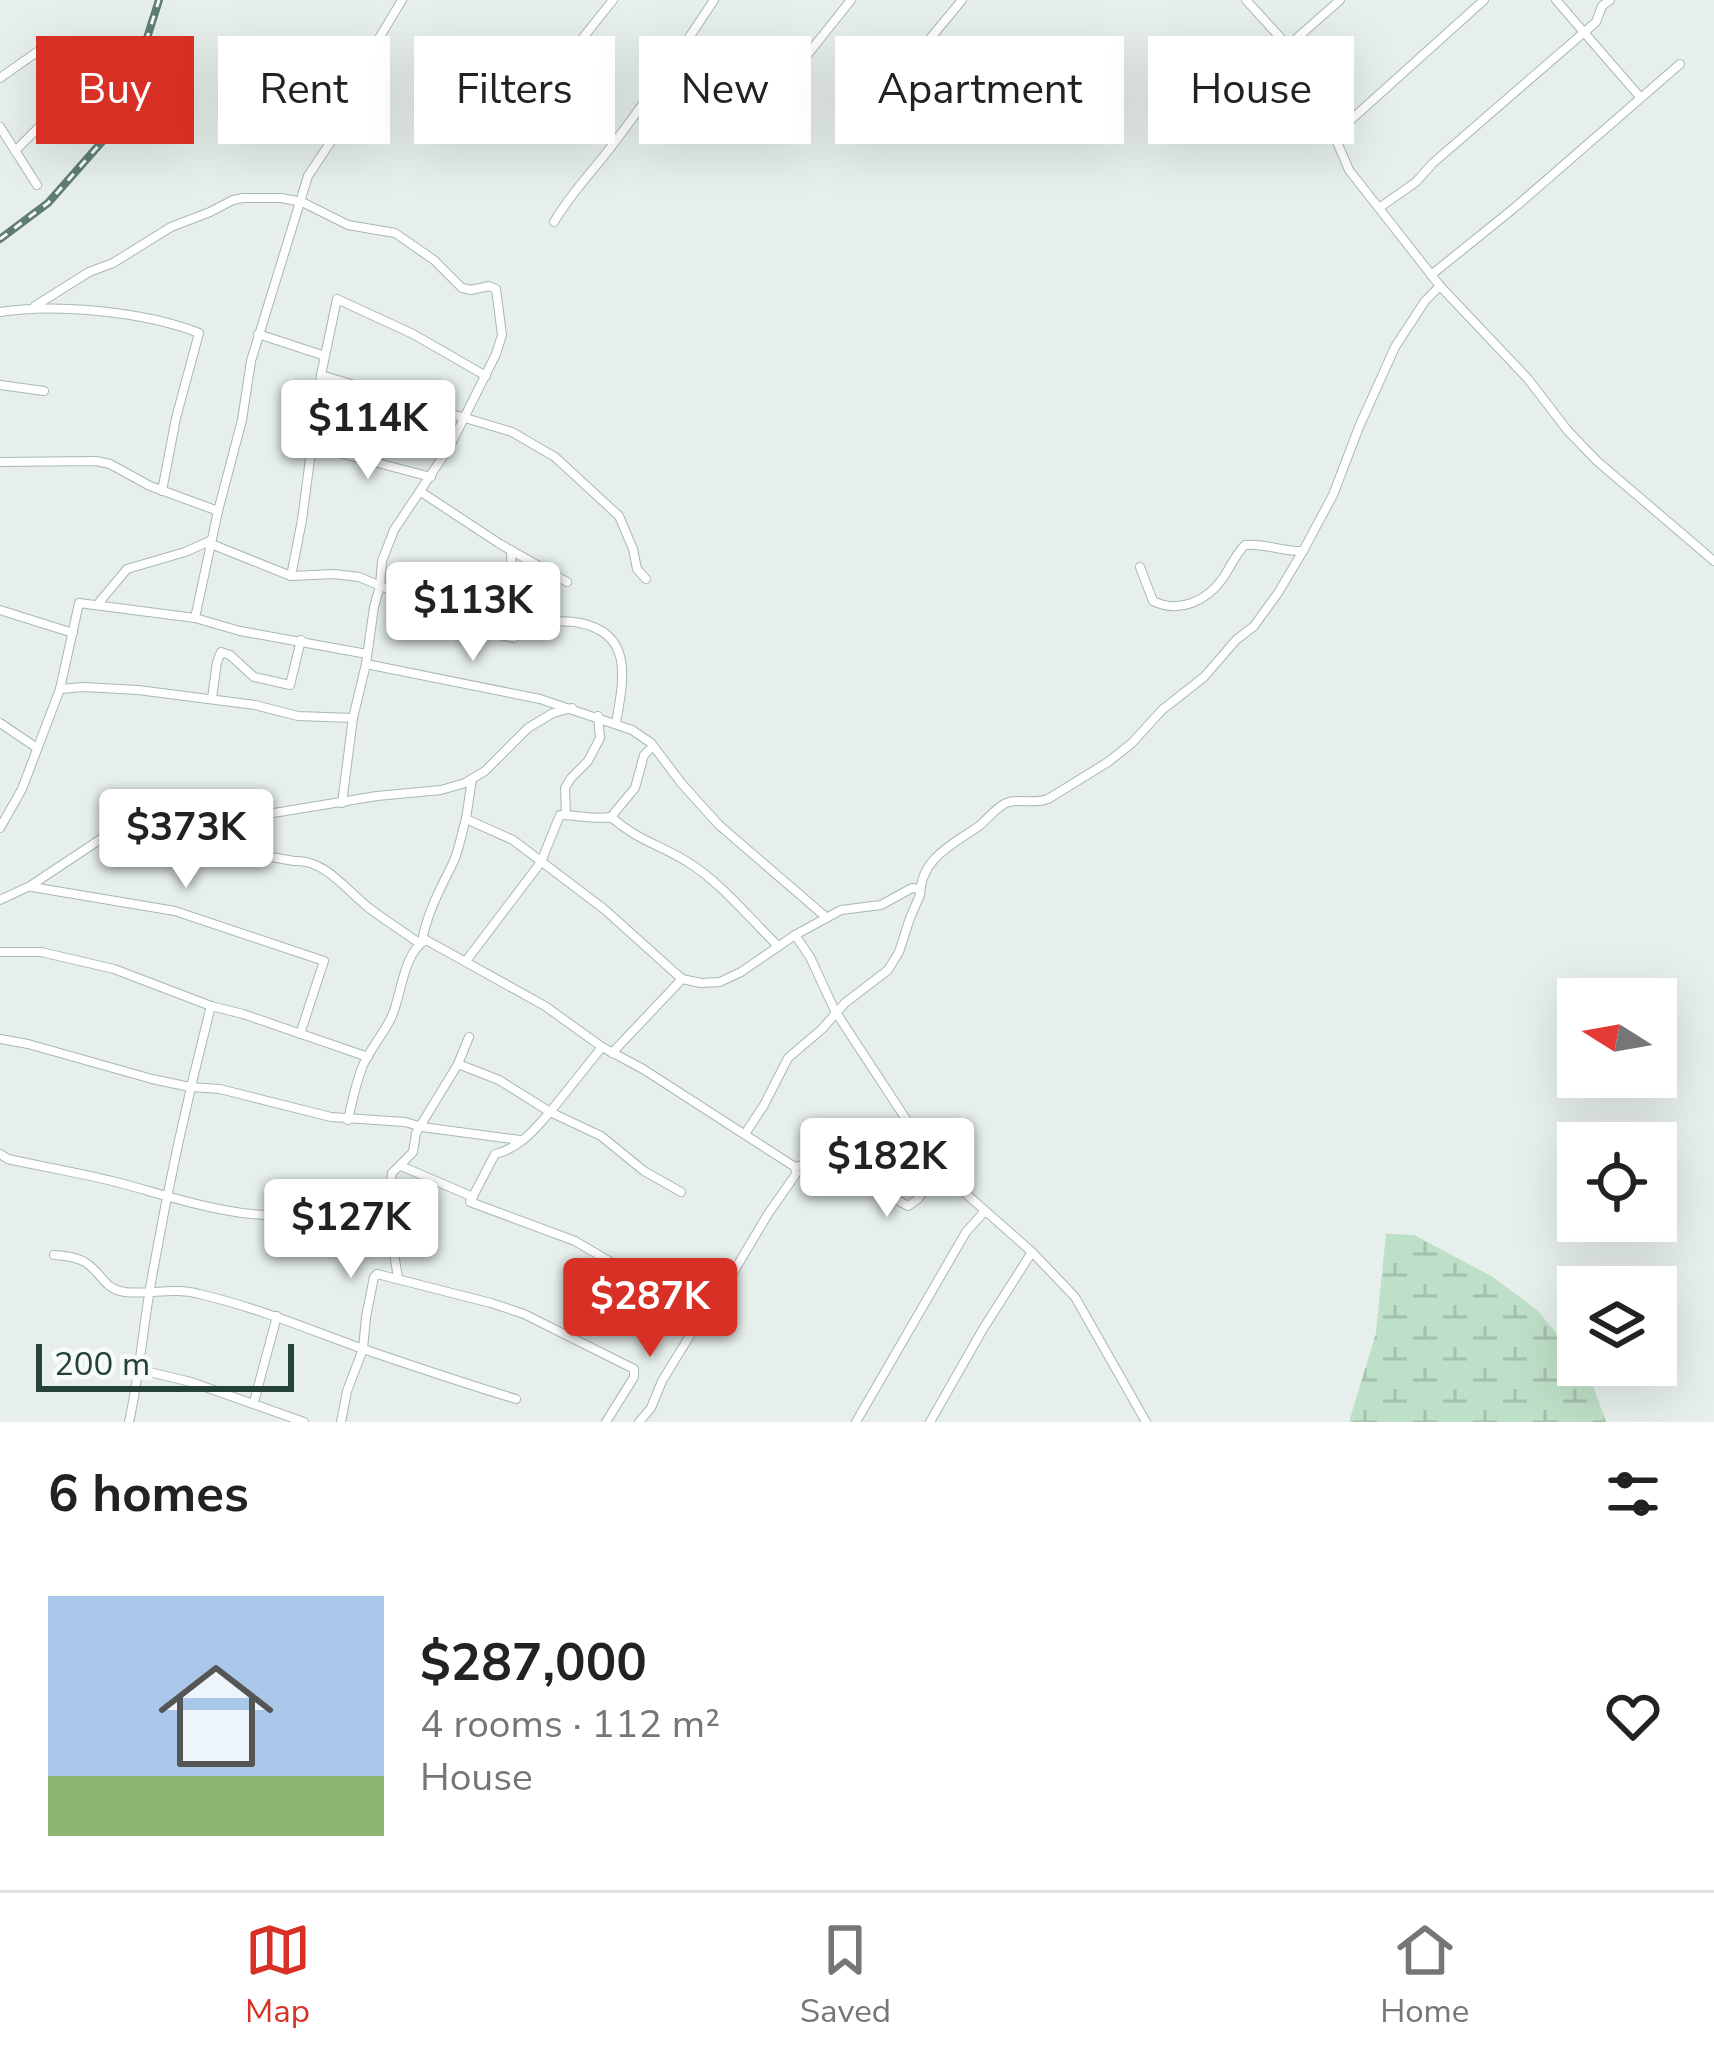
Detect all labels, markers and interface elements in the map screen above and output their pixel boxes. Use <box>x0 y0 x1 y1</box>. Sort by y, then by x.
chip: Buy <box>36 36 194 144</box>
chip: Rent <box>218 36 390 144</box>
chip: Filters <box>414 36 615 144</box>
chip: New <box>639 36 811 144</box>
chip: Apartment <box>835 36 1124 144</box>
chip: House <box>1148 36 1354 144</box>
pin: $114K <box>284 380 452 482</box>
text: $114K <box>308 392 428 445</box>
pin: $113K <box>389 562 557 664</box>
text: $113K <box>413 574 533 627</box>
pin: $373K <box>102 789 270 891</box>
text: $373K <box>126 801 246 854</box>
north arrow <box>1557 978 1677 1098</box>
map controls <box>1557 978 1677 1386</box>
pin: $182K <box>803 1118 971 1220</box>
button: locate <box>1557 1122 1677 1242</box>
text: $182K <box>827 1130 947 1183</box>
pin: $127K <box>267 1179 435 1281</box>
text: $127K <box>291 1191 411 1244</box>
pin: $287K <box>566 1258 734 1360</box>
button: layers <box>1557 1266 1677 1386</box>
text: $287K <box>590 1270 710 1323</box>
scale bar <box>36 1338 294 1391</box>
text: 200 m <box>54 1342 150 1387</box>
text: 6 homes <box>48 1459 249 1529</box>
icon: filters <box>1600 1461 1666 1527</box>
text: $287,000 <box>420 1628 647 1698</box>
icon: home <box>144 1644 288 1788</box>
icon: heart <box>1600 1683 1666 1749</box>
text: 4 rooms · 112 m² <box>420 1698 720 1751</box>
text: House <box>420 1751 533 1804</box>
tab: Map <box>245 1917 311 2034</box>
tab: Saved <box>800 1917 891 2034</box>
tab: Home <box>1380 1917 1469 2034</box>

